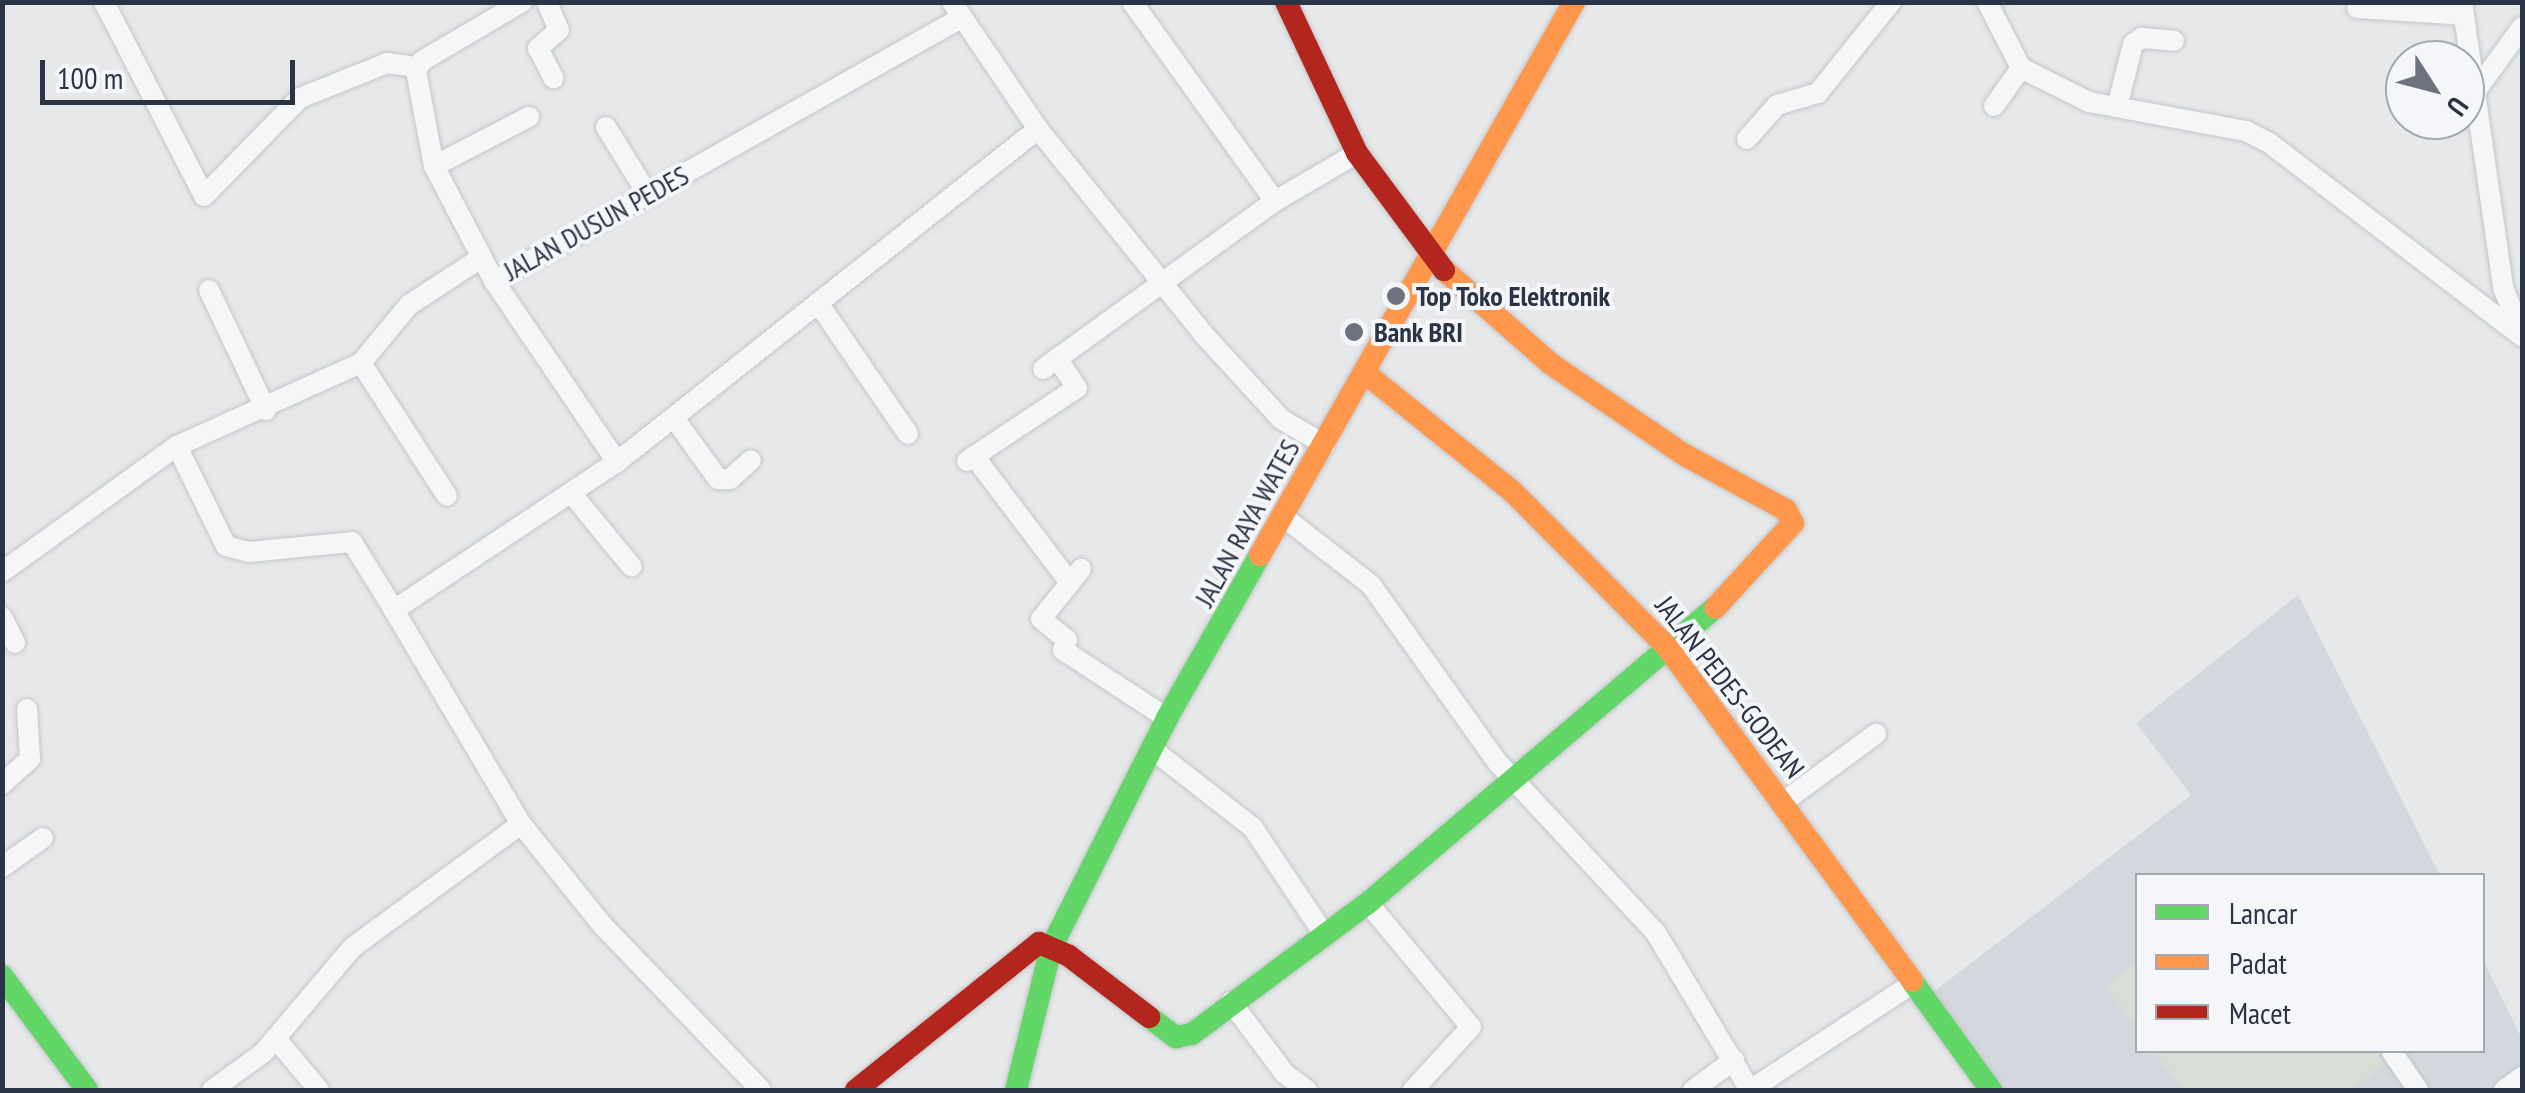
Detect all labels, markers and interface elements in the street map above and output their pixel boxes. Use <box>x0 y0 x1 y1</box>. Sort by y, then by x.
scale bar <box>45 40 300 102</box>
north arrow <box>2385 40 2485 140</box>
text: 100 m <box>57 58 123 97</box>
text: U <box>2439 90 2477 123</box>
street label: JALAN DUSUN PEDES <box>498 158 694 288</box>
place label: Top Toko Elektronik <box>1416 279 1611 313</box>
marker: Top Toko Elektronik <box>1385 285 1407 307</box>
place label: Bank BRI <box>1374 315 1464 349</box>
marker: Bank BRI <box>1343 321 1365 343</box>
street label: JALAN RAYA WATES <box>1187 433 1307 613</box>
street label: JALAN PEDES-GODEAN <box>1649 589 1811 785</box>
legend <box>2135 873 2485 1053</box>
text: Lancar <box>2229 893 2297 932</box>
text: Padat <box>2229 943 2287 982</box>
text: Macet <box>2229 993 2291 1032</box>

